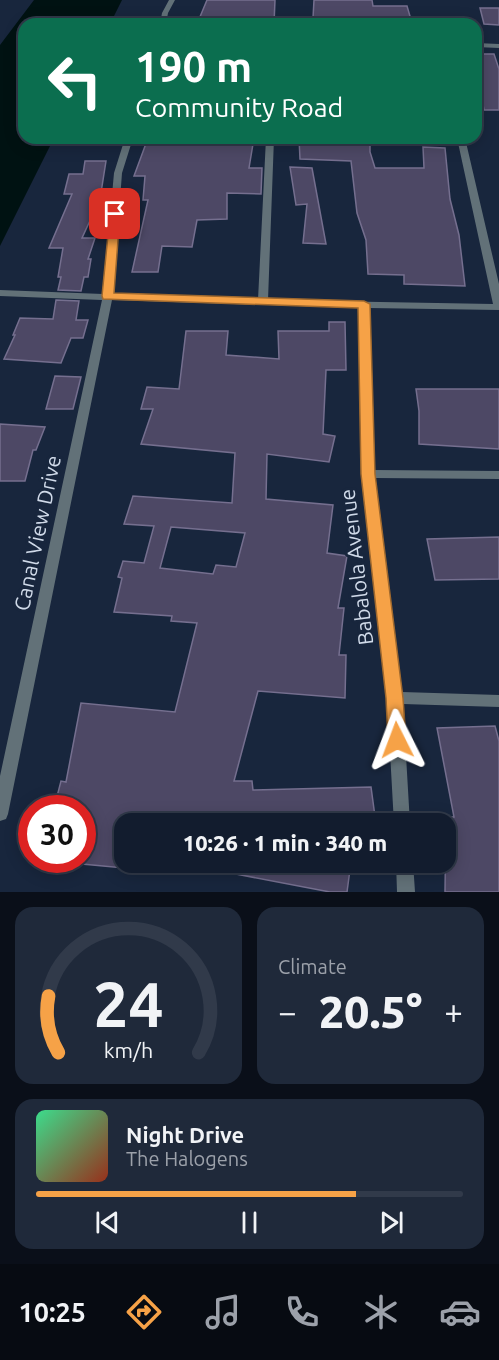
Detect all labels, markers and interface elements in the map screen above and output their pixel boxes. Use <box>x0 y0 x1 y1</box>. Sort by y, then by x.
icon: left <box>36 42 114 120</box>
text: 190 m <box>135 43 252 90</box>
text: Community Road <box>135 92 343 122</box>
pin <box>89 188 140 239</box>
icon: arrive <box>98 197 131 230</box>
street label: Canal View Drive <box>9 453 65 613</box>
street label: Babalola Avenue <box>335 488 377 646</box>
position arrow <box>365 708 429 772</box>
speed limit sign: 30 <box>18 795 96 873</box>
text: 10:26 · 1 min · 340 m <box>183 830 387 855</box>
text: Climate <box>278 955 347 978</box>
text: 24 <box>93 969 164 1039</box>
text: 20.5° <box>319 986 422 1037</box>
text: − <box>278 993 297 1030</box>
text: + <box>444 993 463 1030</box>
text: km/h <box>104 1038 153 1062</box>
text: Night Drive <box>126 1122 244 1147</box>
text: The Halogens <box>126 1147 248 1170</box>
icon: previous <box>91 1206 124 1239</box>
icon: pause <box>233 1206 266 1239</box>
icon: next <box>375 1206 408 1239</box>
icon: directions <box>123 1291 165 1333</box>
icon: music <box>202 1291 244 1333</box>
icon: phone <box>281 1291 323 1333</box>
icon: climate <box>360 1291 402 1333</box>
icon: car <box>439 1291 481 1333</box>
text: 10:25 <box>18 1297 86 1327</box>

